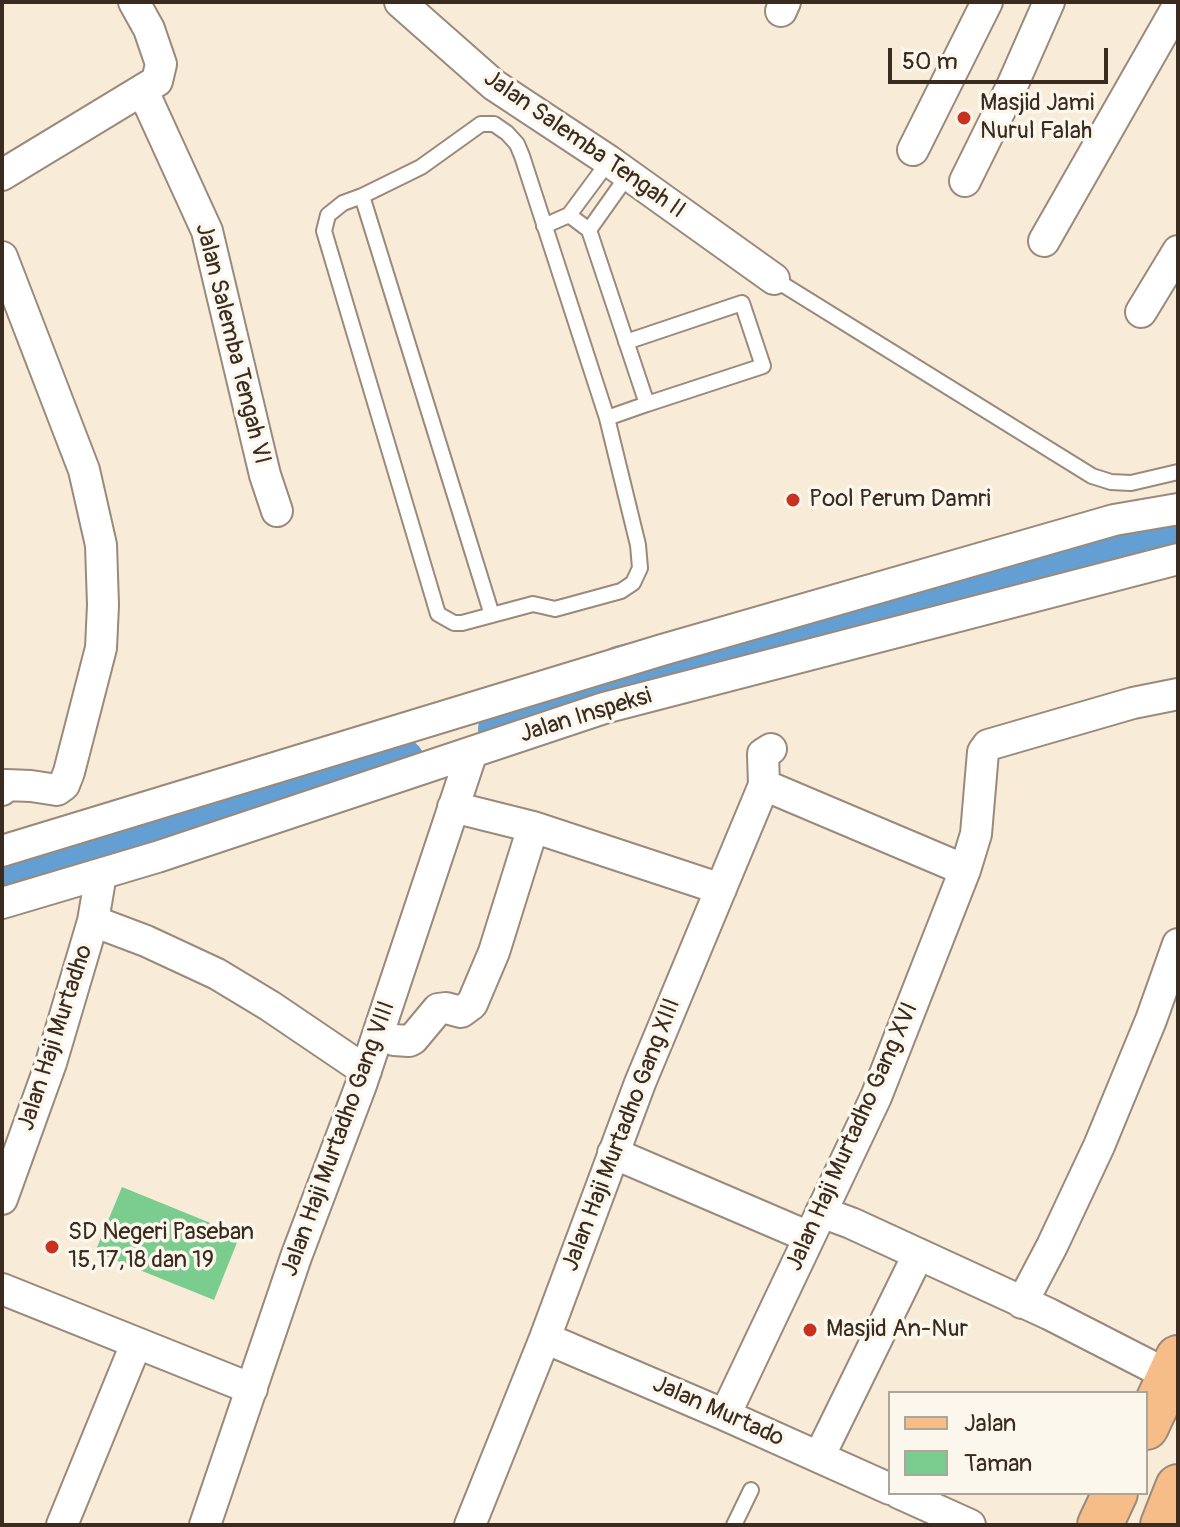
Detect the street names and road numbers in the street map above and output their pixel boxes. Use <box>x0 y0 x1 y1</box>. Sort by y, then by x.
street label: Jalan Salemba Tengah II <box>478 64 690 226</box>
street label: Jalan Salemba Tengah VI <box>188 221 276 467</box>
street label: Jalan Inspeksi <box>517 682 655 750</box>
street label: Jalan Haji Murtadho <box>12 941 100 1135</box>
street label: Jalan Haji Murtadho Gang XIII <box>557 994 687 1276</box>
street label: Jalan Haji Murtadho Gang VIII <box>276 997 402 1281</box>
street label: Jalan Haji Murtadho Gang XVI <box>781 998 925 1276</box>
street label: Jalan Murtado <box>648 1370 788 1454</box>

